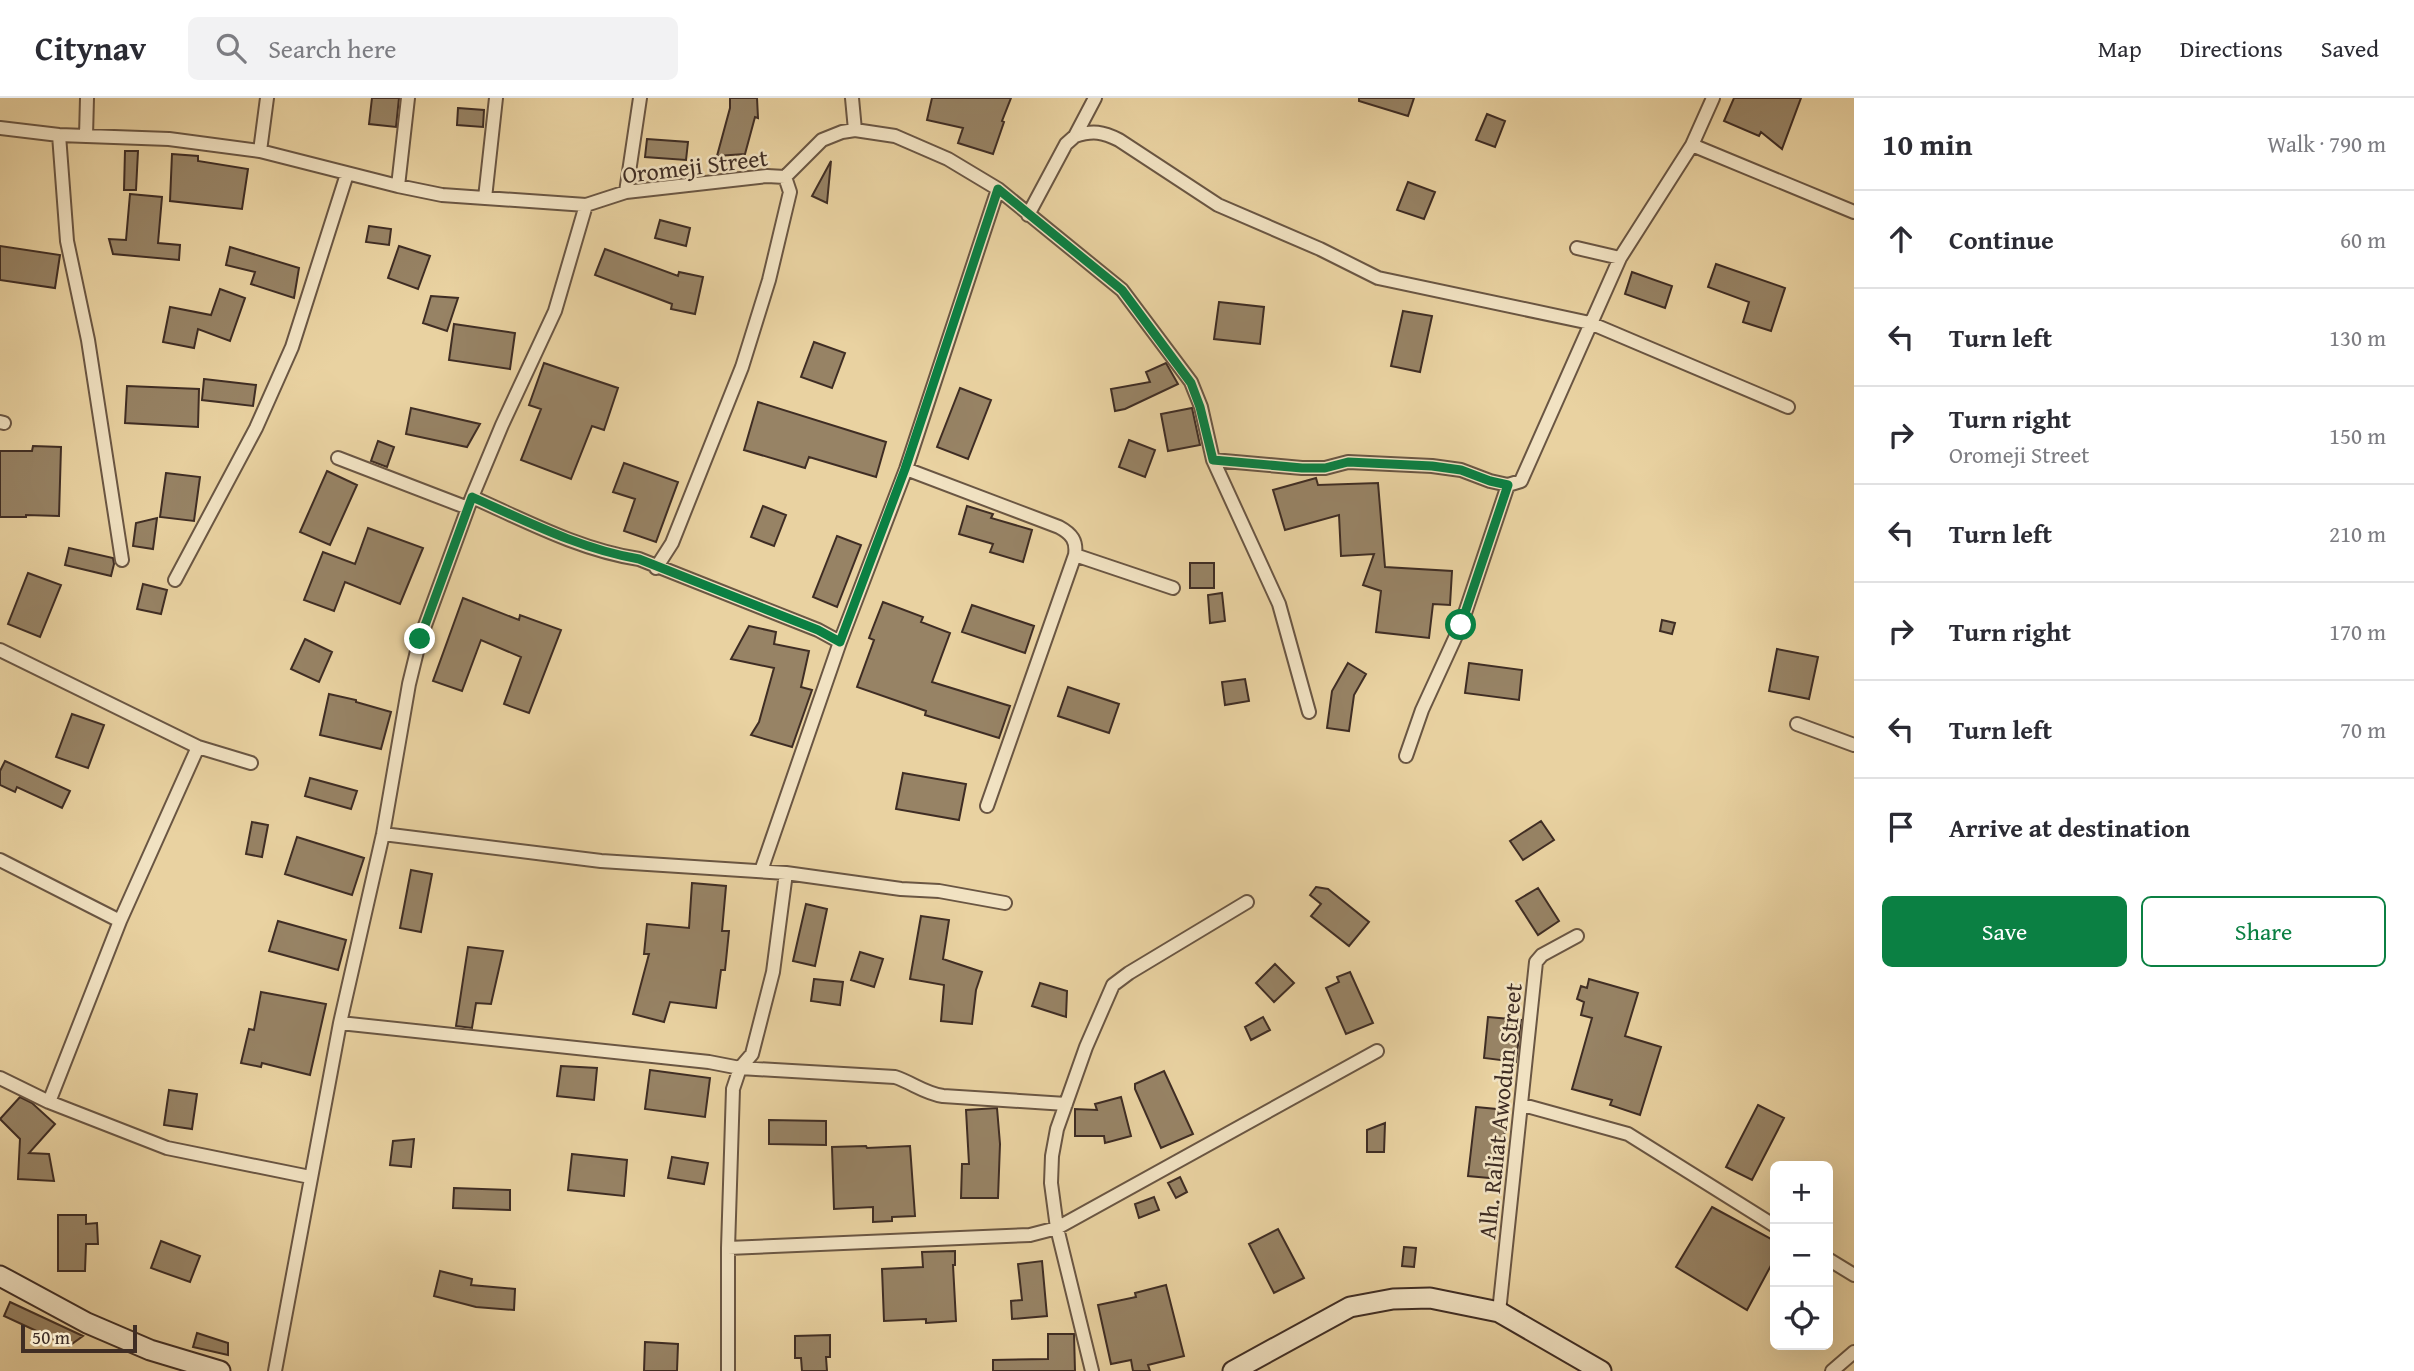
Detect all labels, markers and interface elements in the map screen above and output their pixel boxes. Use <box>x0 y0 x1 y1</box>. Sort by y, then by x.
search box <box>188 17 678 80</box>
text: Citynav <box>35 24 146 72</box>
icon: search <box>212 29 250 67</box>
text: Search here <box>268 29 396 68</box>
text: Map <box>2098 31 2142 66</box>
text: Directions <box>2180 31 2283 66</box>
text: Saved <box>2321 31 2379 66</box>
text: 10 min <box>1882 122 1972 166</box>
text: Walk · 790 m <box>2267 127 2386 160</box>
street label: Oromeji Street <box>620 140 770 192</box>
icon: ahead <box>1882 220 1920 258</box>
text: Continue <box>1949 220 2054 259</box>
text: 60 m <box>2340 223 2386 256</box>
icon: left <box>1882 318 1920 356</box>
text: Turn left <box>1949 318 2052 357</box>
text: 130 m <box>2329 321 2386 354</box>
text: Turn right <box>1949 399 2071 438</box>
icon: right <box>1882 416 1920 454</box>
text: 150 m <box>2329 419 2386 452</box>
text: Oromeji Street <box>1949 438 2089 471</box>
icon: left <box>1882 514 1920 552</box>
text: Turn left <box>1949 514 2052 553</box>
text: 210 m <box>2329 517 2386 550</box>
route start <box>1445 609 1476 640</box>
icon: right <box>1882 612 1920 650</box>
text: Turn right <box>1949 612 2071 651</box>
text: 170 m <box>2329 615 2386 648</box>
route end <box>404 623 435 654</box>
icon: left <box>1882 710 1920 748</box>
text: Turn left <box>1949 710 2052 749</box>
text: 70 m <box>2340 713 2386 746</box>
icon: arrive <box>1882 808 1920 846</box>
text: Arrive at destination <box>1949 808 2190 847</box>
button: Save <box>1882 896 2127 967</box>
button: Share <box>2141 896 2386 967</box>
street label: Alh. Raliat Awodun Street <box>1469 981 1531 1241</box>
map controls <box>1770 1161 1833 1350</box>
button: + <box>1770 1161 1833 1224</box>
button: − <box>1770 1224 1833 1287</box>
button: locate <box>1770 1287 1833 1350</box>
scale bar <box>21 1322 136 1354</box>
text: 50 m <box>32 1323 70 1351</box>

